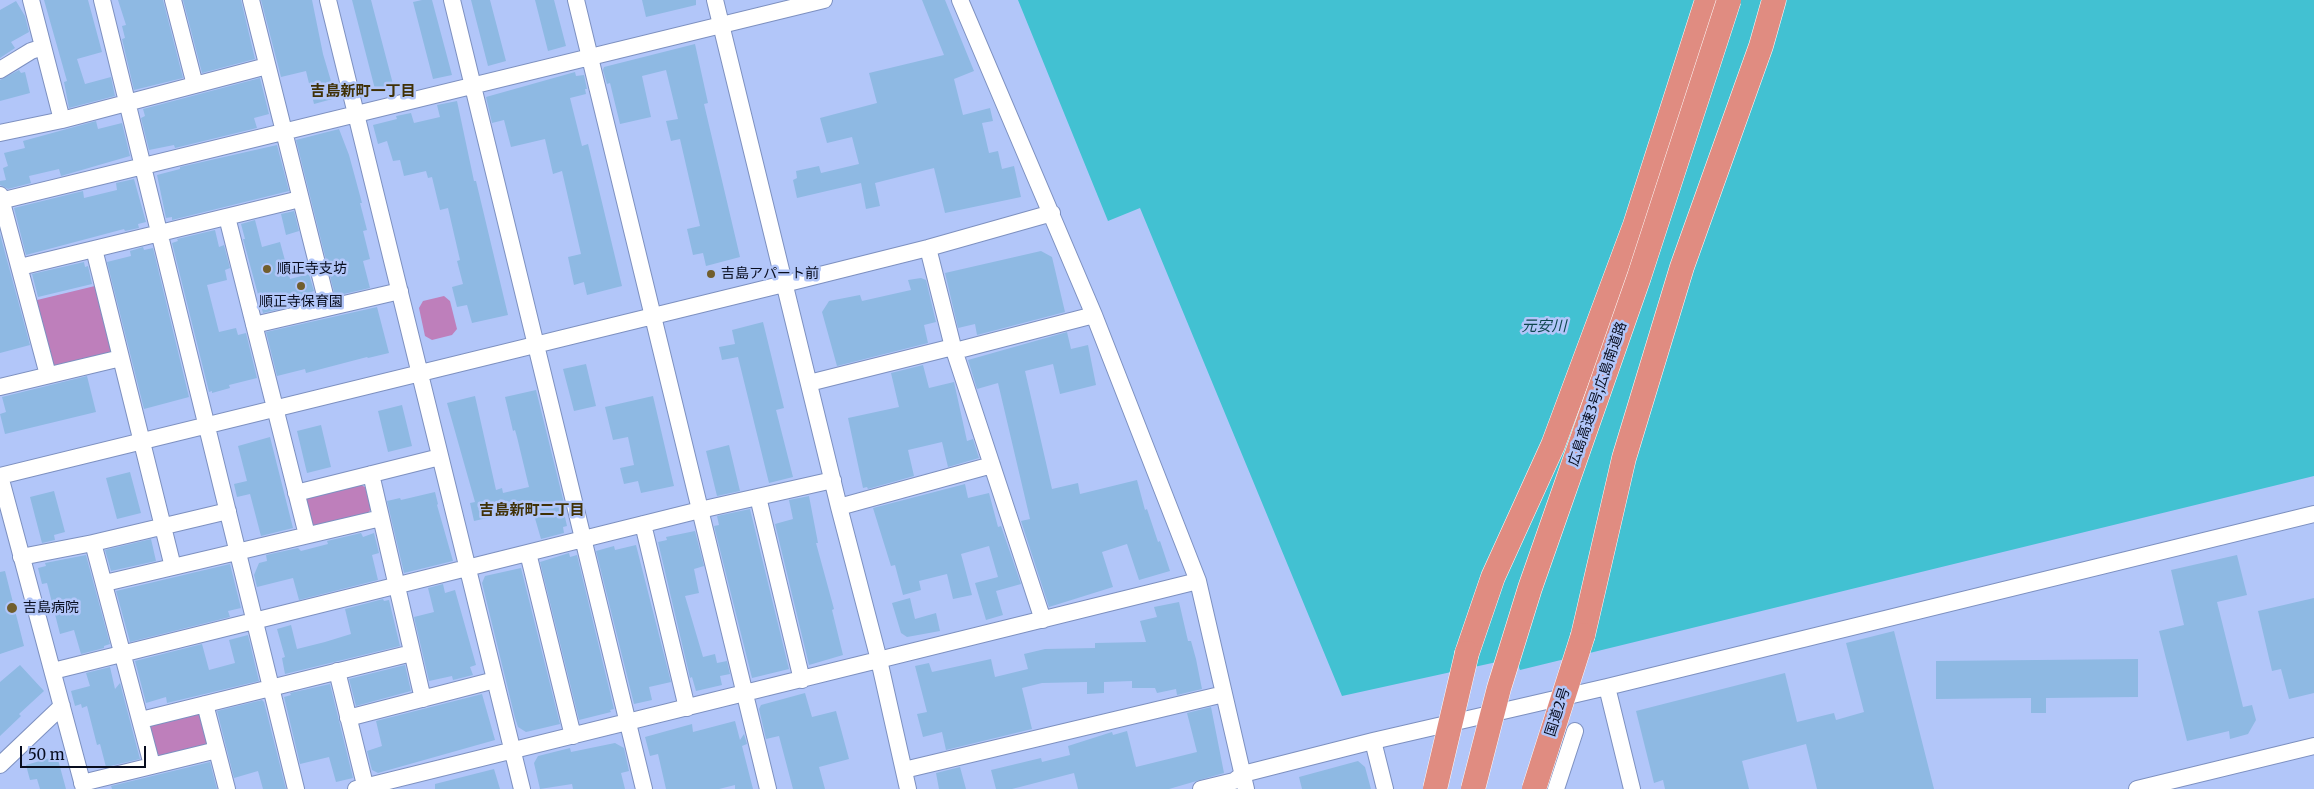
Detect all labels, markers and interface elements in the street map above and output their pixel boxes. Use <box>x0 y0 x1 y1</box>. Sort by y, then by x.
district label: 吉島新町一丁目 <box>311 83 415 101</box>
place label: 順正寺支坊 <box>277 261 347 277</box>
marker: 順正寺支坊 <box>261 263 273 275</box>
place label: 吉島アパート前 <box>721 266 819 282</box>
marker: 吉島アパート前 <box>705 268 717 280</box>
marker: 順正寺保育園 <box>295 280 307 292</box>
place label: 順正寺保育園 <box>259 294 343 310</box>
water label: 元安川 <box>1522 318 1566 336</box>
street label: 広島高速3号;広島南道路 <box>1565 320 1631 468</box>
district label: 吉島新町二丁目 <box>480 502 584 520</box>
place label: 吉島病院 <box>23 600 79 616</box>
marker: 吉島病院 <box>5 601 19 615</box>
street label: 国道2号 <box>1542 685 1574 739</box>
scale bar <box>22 736 149 768</box>
text: 50 m <box>28 745 65 764</box>

